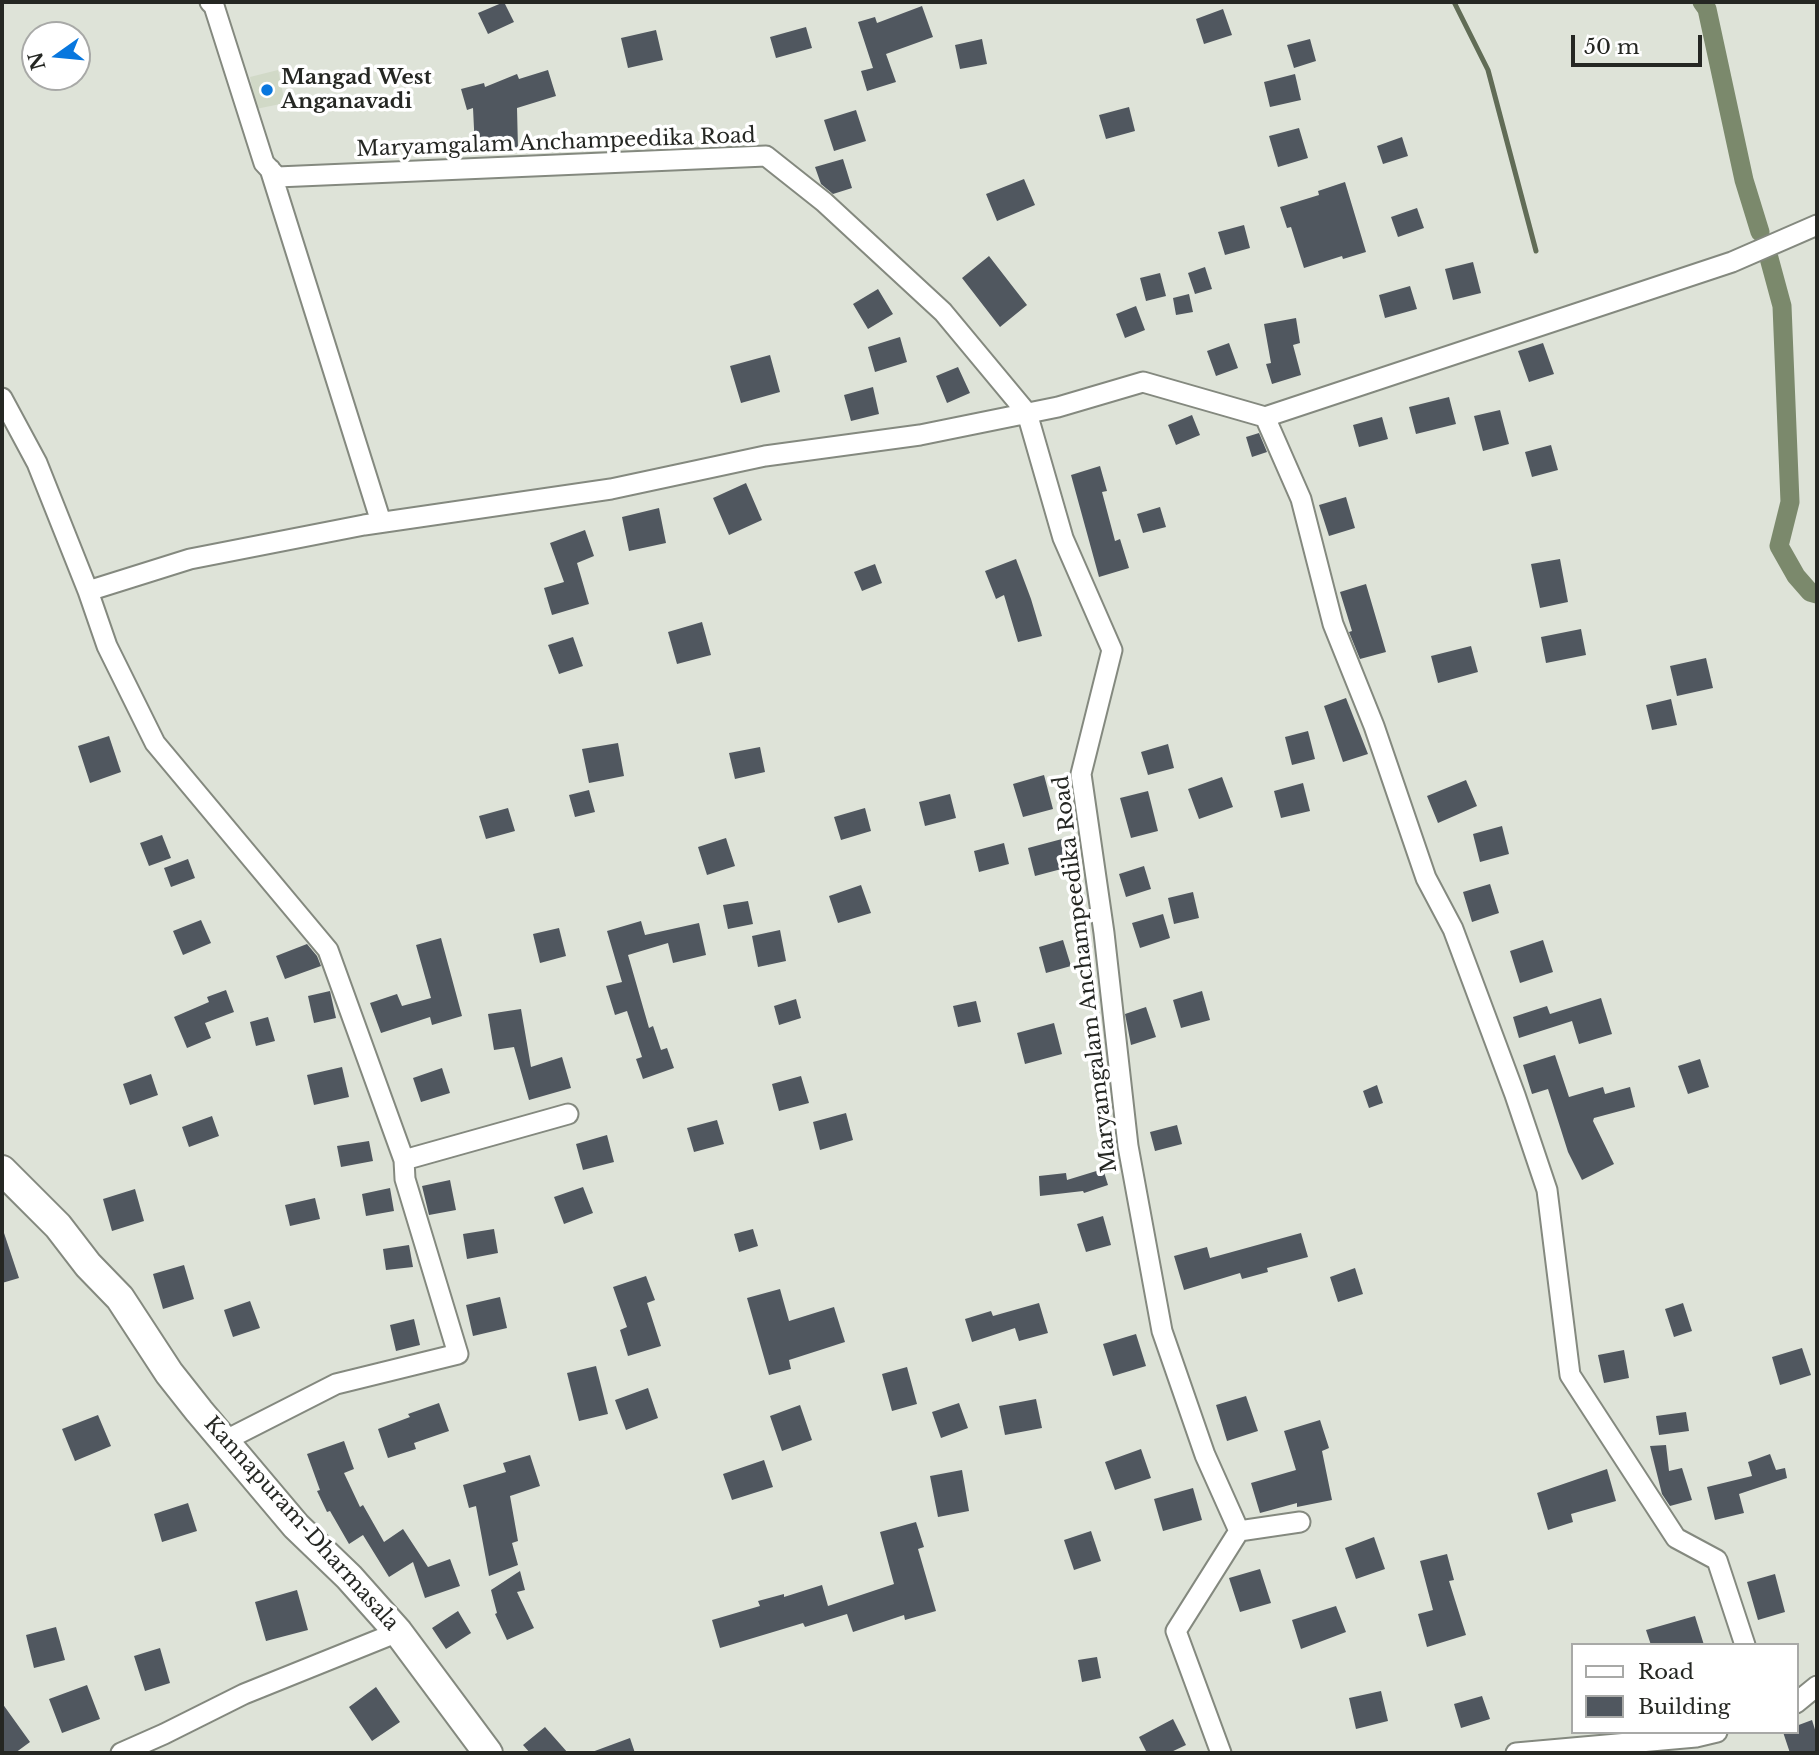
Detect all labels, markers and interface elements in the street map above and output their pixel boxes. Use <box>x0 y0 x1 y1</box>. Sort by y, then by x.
north arrow <box>21 21 91 91</box>
scale bar <box>1574 21 1705 65</box>
text: 50 m <box>1584 34 1639 60</box>
text: N <box>24 49 51 73</box>
place label: Mangad West Anganavadi <box>281 65 432 115</box>
marker: Mangad West Anganavadi <box>259 82 275 98</box>
street label: Maryamgalam Anchampeedika Road <box>356 123 756 163</box>
street label: Maryamgalam Anchampeedika Road <box>1049 774 1123 1174</box>
street label: Kannapuram-Dharmasala <box>198 1412 404 1636</box>
legend <box>1570 1643 1798 1734</box>
text: Road <box>1638 1659 1694 1685</box>
text: Building <box>1638 1694 1730 1720</box>

